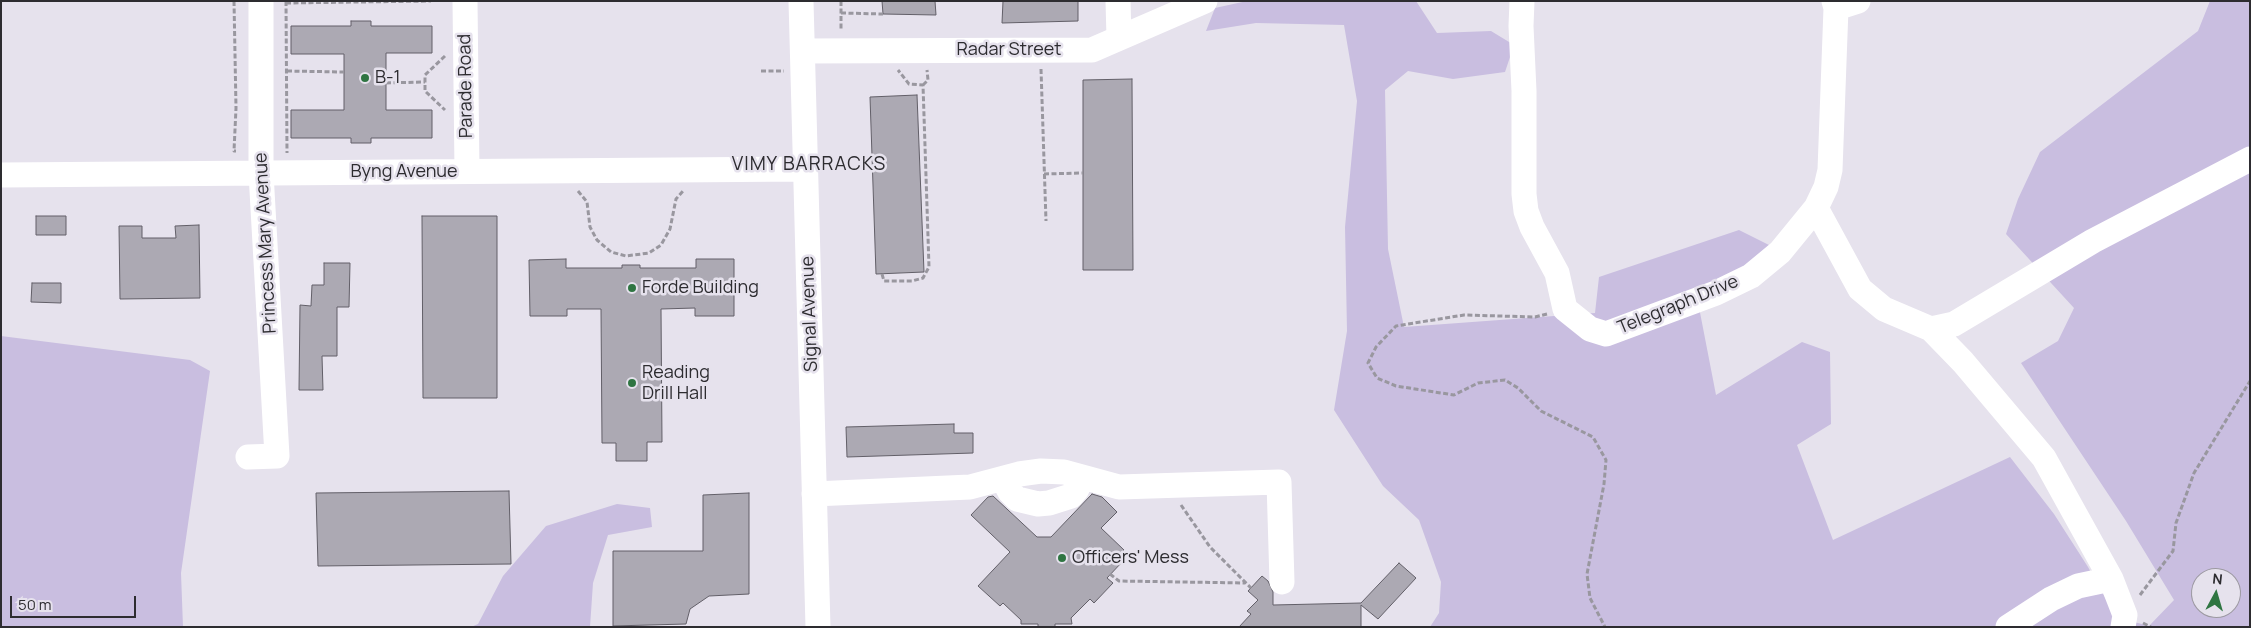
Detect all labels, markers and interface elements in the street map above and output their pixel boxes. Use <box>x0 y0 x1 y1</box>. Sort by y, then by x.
street label: Parade Road <box>454 34 478 138</box>
street label: Radar Street <box>957 39 1061 61</box>
place label: B-1 <box>375 67 401 89</box>
marker: B-1 <box>359 72 371 84</box>
street label: Princess Mary Avenue <box>250 152 282 334</box>
district label: VIMY BARRACKS <box>730 154 888 176</box>
street label: Byng Avenue <box>350 161 458 183</box>
street label: Signal Avenue <box>797 256 823 372</box>
street label: Telegraph Drive <box>1614 271 1742 339</box>
place label: Forde Building <box>642 277 759 299</box>
marker: Forde Building <box>626 282 638 294</box>
place label: Reading Drill Hall <box>642 362 710 404</box>
marker: Reading Drill Hall <box>626 377 638 389</box>
place label: Officers' Mess <box>1072 547 1189 569</box>
marker: Officers' Mess <box>1056 552 1068 564</box>
north arrow <box>2191 568 2241 618</box>
text: N <box>2212 569 2224 589</box>
scale bar <box>12 586 139 618</box>
text: 50 m <box>18 594 52 615</box>

